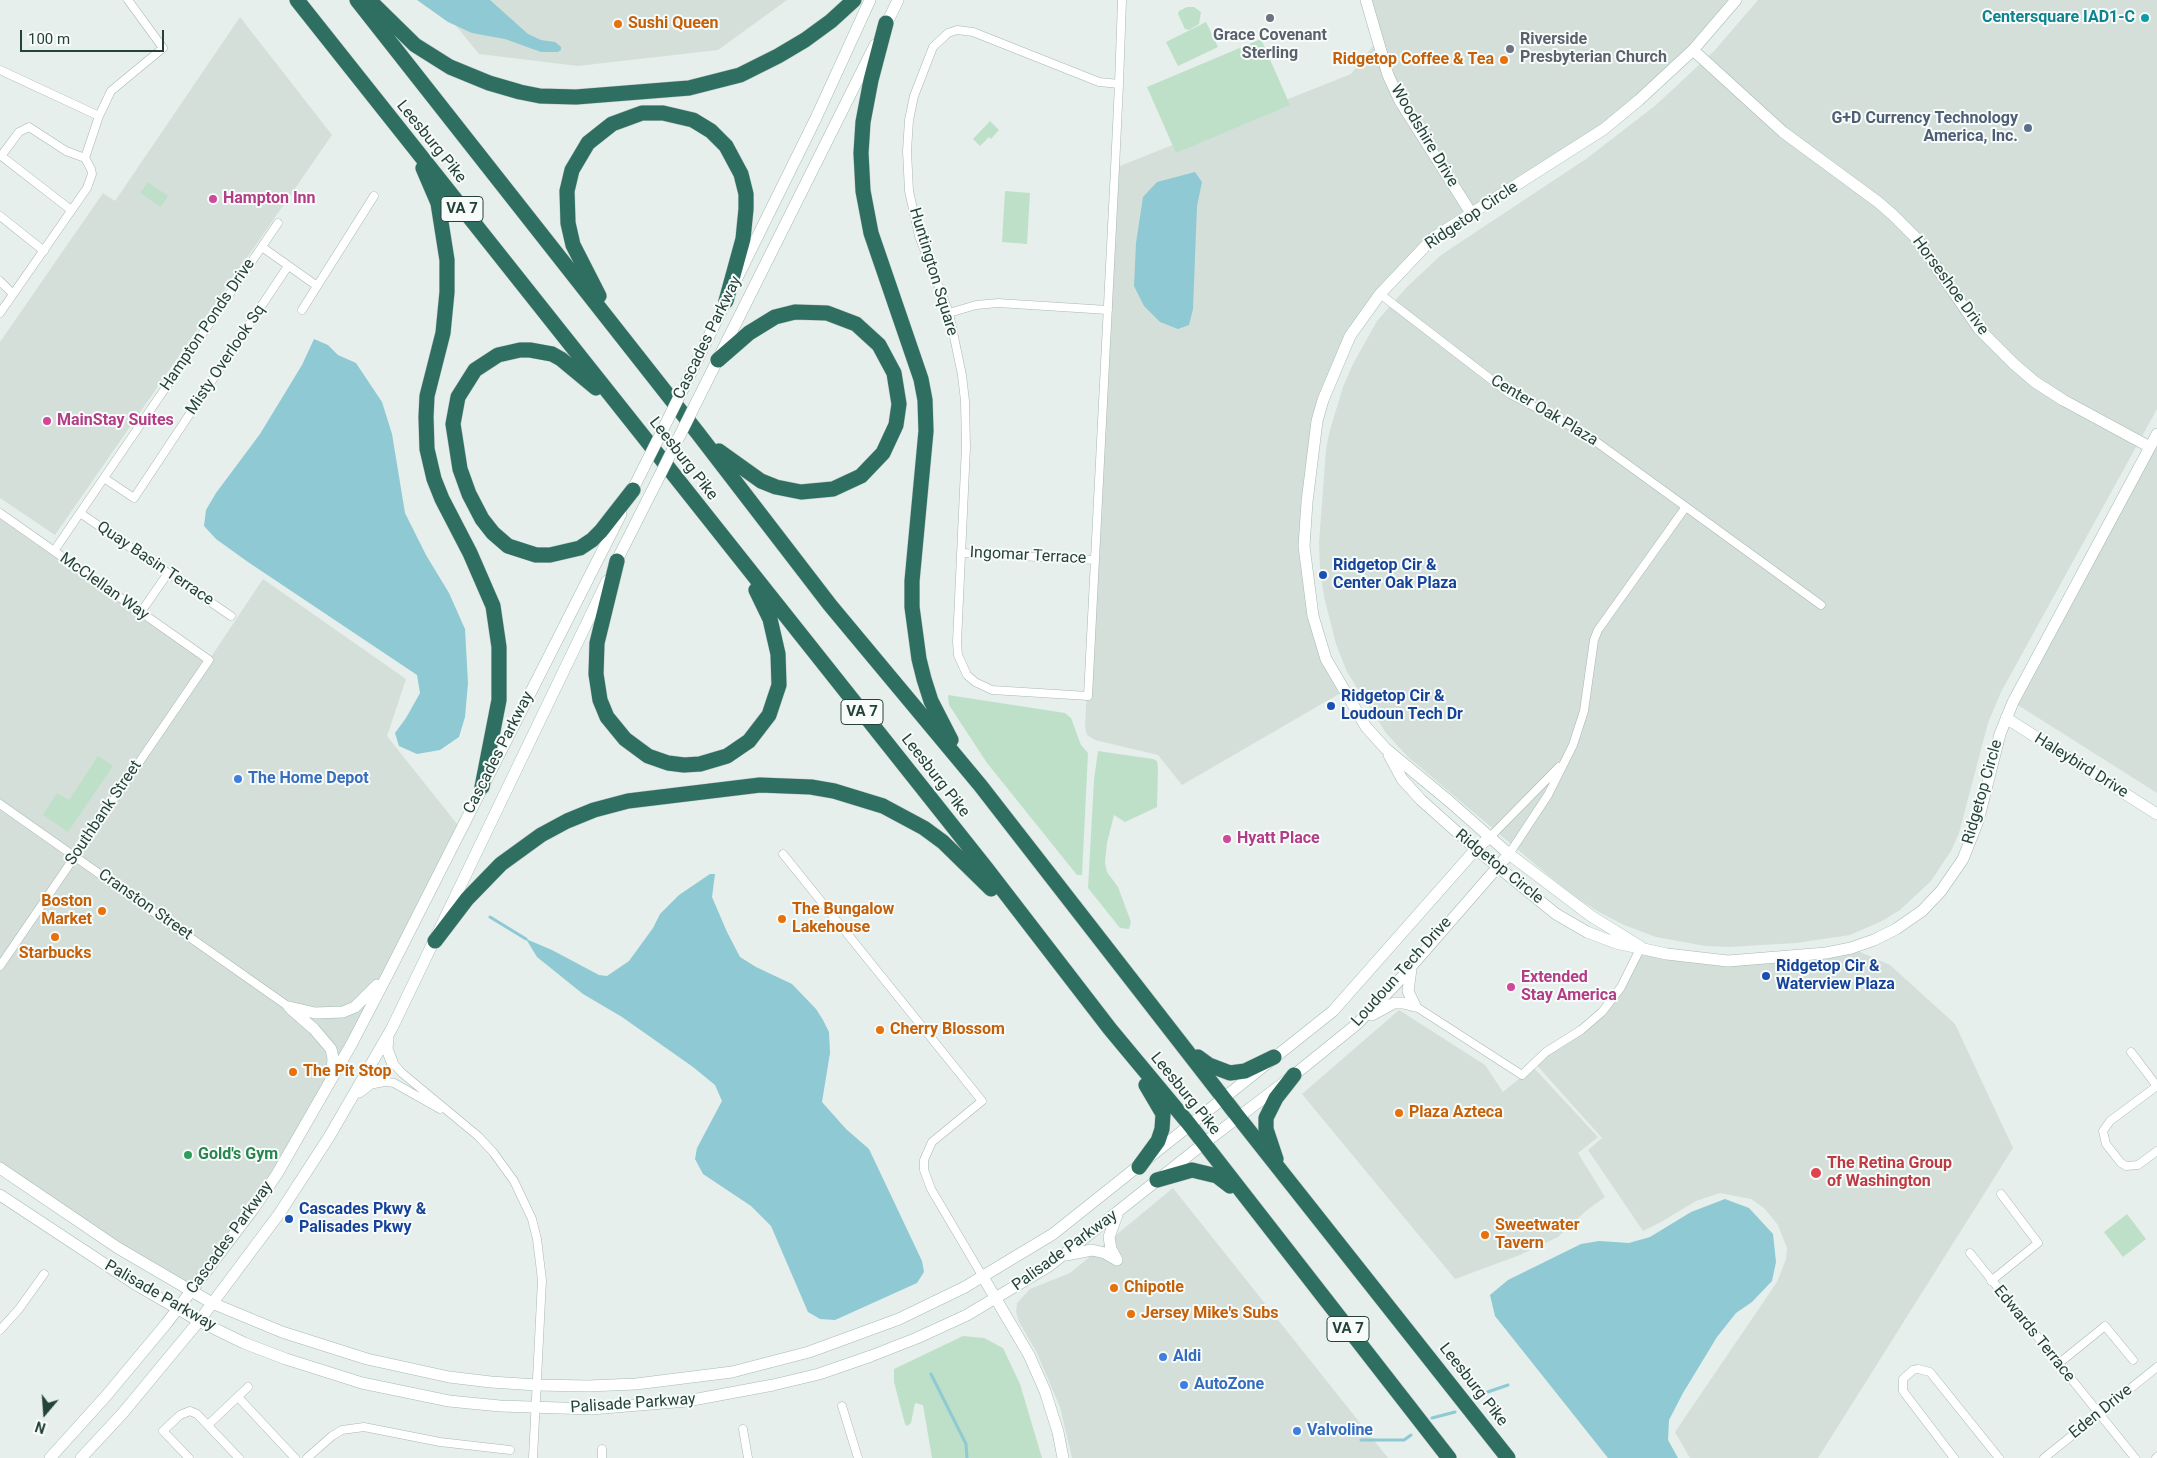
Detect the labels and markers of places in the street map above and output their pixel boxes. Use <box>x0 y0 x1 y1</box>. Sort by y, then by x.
place label: Centersquare IAD1-C <box>1982 8 2135 28</box>
marker: Grace Covenant Sterling <box>1264 12 1276 24</box>
marker: Centersquare IAD1-C <box>2139 12 2151 24</box>
place label: Sushi Queen <box>628 14 718 34</box>
marker: Sushi Queen <box>612 18 624 30</box>
place label: Grace Covenant Sterling <box>1213 26 1327 64</box>
place label: Riverside Presbyterian Church <box>1520 30 1667 68</box>
marker: Riverside Presbyterian Church <box>1504 43 1516 55</box>
place label: Ridgetop Coffee & Tea <box>1333 50 1494 70</box>
marker: Ridgetop Coffee & Tea <box>1498 54 1510 66</box>
place label: G+D Currency Technology America, Inc. <box>1831 109 2018 147</box>
marker: G+D Currency Technology America, Inc. <box>2022 122 2034 134</box>
place label: Hampton Inn <box>223 189 316 209</box>
marker: Hampton Inn <box>207 193 219 205</box>
place label: MainStay Suites <box>57 411 174 431</box>
marker: MainStay Suites <box>41 415 53 427</box>
place label: Ridgetop Cir & Center Oak Plaza <box>1333 556 1457 594</box>
marker: Ridgetop Cir & Center Oak Plaza <box>1317 569 1329 581</box>
place label: Ridgetop Cir & Loudoun Tech Dr <box>1341 687 1463 725</box>
marker: Ridgetop Cir & Loudoun Tech Dr <box>1325 700 1337 712</box>
place label: The Home Depot <box>248 769 369 789</box>
marker: The Home Depot <box>232 773 244 785</box>
place label: Hyatt Place <box>1237 829 1320 849</box>
marker: Hyatt Place <box>1221 833 1233 845</box>
place label: Boston Market <box>41 892 92 930</box>
place label: The Bungalow Lakehouse <box>792 900 894 938</box>
marker: Boston Market <box>96 905 108 917</box>
marker: The Bungalow Lakehouse <box>776 913 788 925</box>
marker: Starbucks <box>49 931 61 943</box>
place label: Starbucks <box>19 944 91 964</box>
place label: Ridgetop Cir & Waterview Plaza <box>1776 957 1895 995</box>
place label: Extended Stay America <box>1521 968 1617 1006</box>
marker: Ridgetop Cir & Waterview Plaza <box>1760 970 1772 982</box>
marker: Extended Stay America <box>1505 981 1517 993</box>
place label: Cherry Blossom <box>890 1020 1005 1040</box>
marker: Cherry Blossom <box>874 1024 886 1036</box>
place label: The Pit Stop <box>303 1062 392 1082</box>
marker: The Pit Stop <box>287 1066 299 1078</box>
place label: Plaza Azteca <box>1409 1103 1503 1123</box>
marker: Plaza Azteca <box>1393 1107 1405 1119</box>
place label: Gold's Gym <box>198 1145 278 1165</box>
marker: Gold's Gym <box>182 1149 194 1161</box>
place label: The Retina Group of Washington <box>1827 1154 1952 1192</box>
marker: The Retina Group of Washington <box>1809 1166 1823 1180</box>
place label: Cascades Pkwy & Palisades Pkwy <box>299 1200 426 1238</box>
marker: Cascades Pkwy & Palisades Pkwy <box>283 1213 295 1225</box>
place label: Sweetwater Tavern <box>1495 1216 1580 1254</box>
marker: Sweetwater Tavern <box>1479 1229 1491 1241</box>
place label: Chipotle <box>1124 1278 1184 1298</box>
marker: Chipotle <box>1108 1282 1120 1294</box>
place label: Jersey Mike's Subs <box>1141 1304 1279 1324</box>
marker: Jersey Mike's Subs <box>1125 1308 1137 1320</box>
place label: Aldi <box>1173 1347 1201 1367</box>
marker: Aldi <box>1157 1351 1169 1363</box>
place label: AutoZone <box>1194 1375 1264 1395</box>
marker: AutoZone <box>1178 1379 1190 1391</box>
place label: Valvoline <box>1307 1421 1373 1441</box>
marker: Valvoline <box>1291 1425 1303 1437</box>

